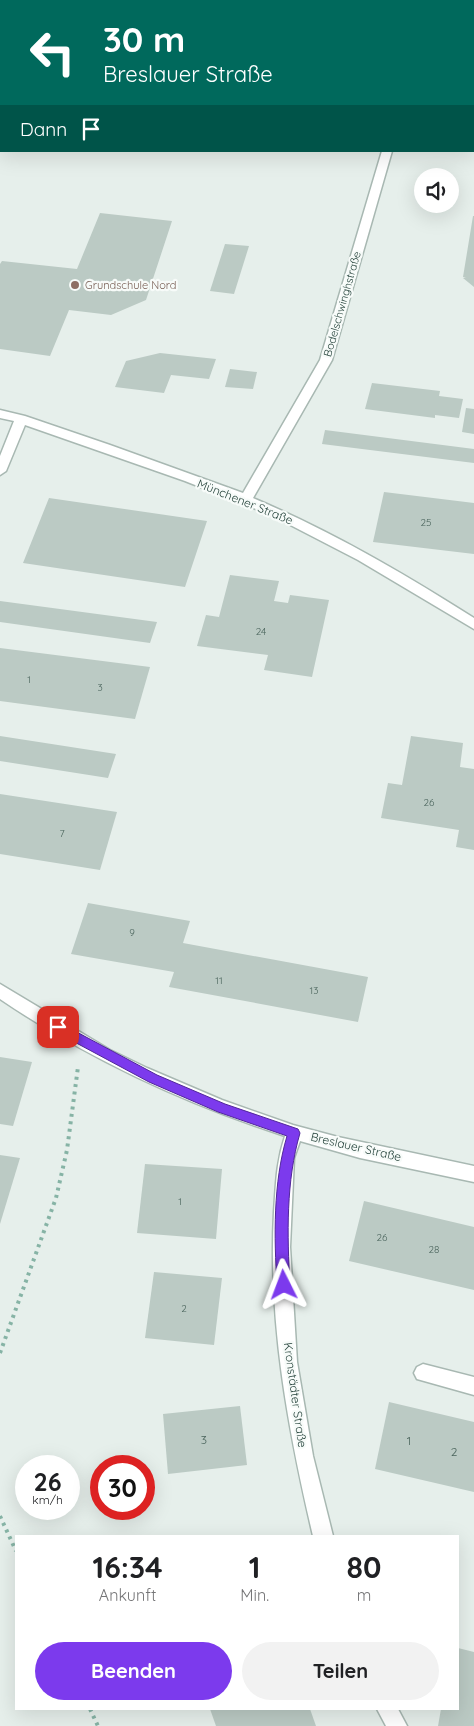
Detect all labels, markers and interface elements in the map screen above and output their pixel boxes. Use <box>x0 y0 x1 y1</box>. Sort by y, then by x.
text: 30 m <box>103 17 185 61</box>
icon: left <box>20 20 85 85</box>
text: Breslauer Straße <box>103 60 273 88</box>
icon: arrive <box>77 115 105 143</box>
text: Dann <box>20 117 67 141</box>
map controls <box>414 168 459 213</box>
button: sound <box>414 168 459 213</box>
street label: Bodelschwinghstraße <box>320 250 364 358</box>
place label: Grundschule Nord <box>85 278 176 292</box>
marker: Grundschule Nord <box>69 279 81 291</box>
street label: Münchener Straße <box>195 476 295 528</box>
house number: 25 <box>421 516 432 529</box>
house number: 24 <box>256 625 266 638</box>
house number: 1 <box>27 673 31 686</box>
house number: 3 <box>97 681 103 694</box>
house number: 26 <box>424 796 435 809</box>
house number: 7 <box>59 827 65 840</box>
house number: 9 <box>129 926 135 939</box>
house number: 11 <box>215 974 223 987</box>
house number: 13 <box>310 984 318 997</box>
pin <box>37 1006 79 1048</box>
icon: arrive <box>44 1013 72 1041</box>
street label: Breslauer Straße <box>309 1129 403 1164</box>
house number: 1 <box>178 1195 182 1208</box>
house number: 26 <box>377 1231 388 1244</box>
house number: 28 <box>429 1243 439 1256</box>
position arrow <box>257 1258 309 1310</box>
house number: 2 <box>181 1302 187 1315</box>
street label: Kronstädter Straße <box>281 1341 310 1449</box>
house number: 3 <box>201 1432 207 1447</box>
house number: 1 <box>407 1433 411 1448</box>
house number: 2 <box>451 1444 458 1459</box>
speed limit sign: 30 <box>90 1455 155 1520</box>
text: 26 <box>33 1466 62 1497</box>
text: km/h <box>32 1492 63 1507</box>
text: 16:34 <box>93 1548 163 1586</box>
text: 1 <box>249 1548 260 1586</box>
text: 80 <box>347 1548 381 1586</box>
text: Ankunft <box>99 1585 156 1605</box>
text: Min. <box>240 1585 269 1605</box>
text: m <box>357 1585 371 1605</box>
button: Beenden <box>35 1642 232 1700</box>
button: Teilen <box>242 1642 439 1700</box>

